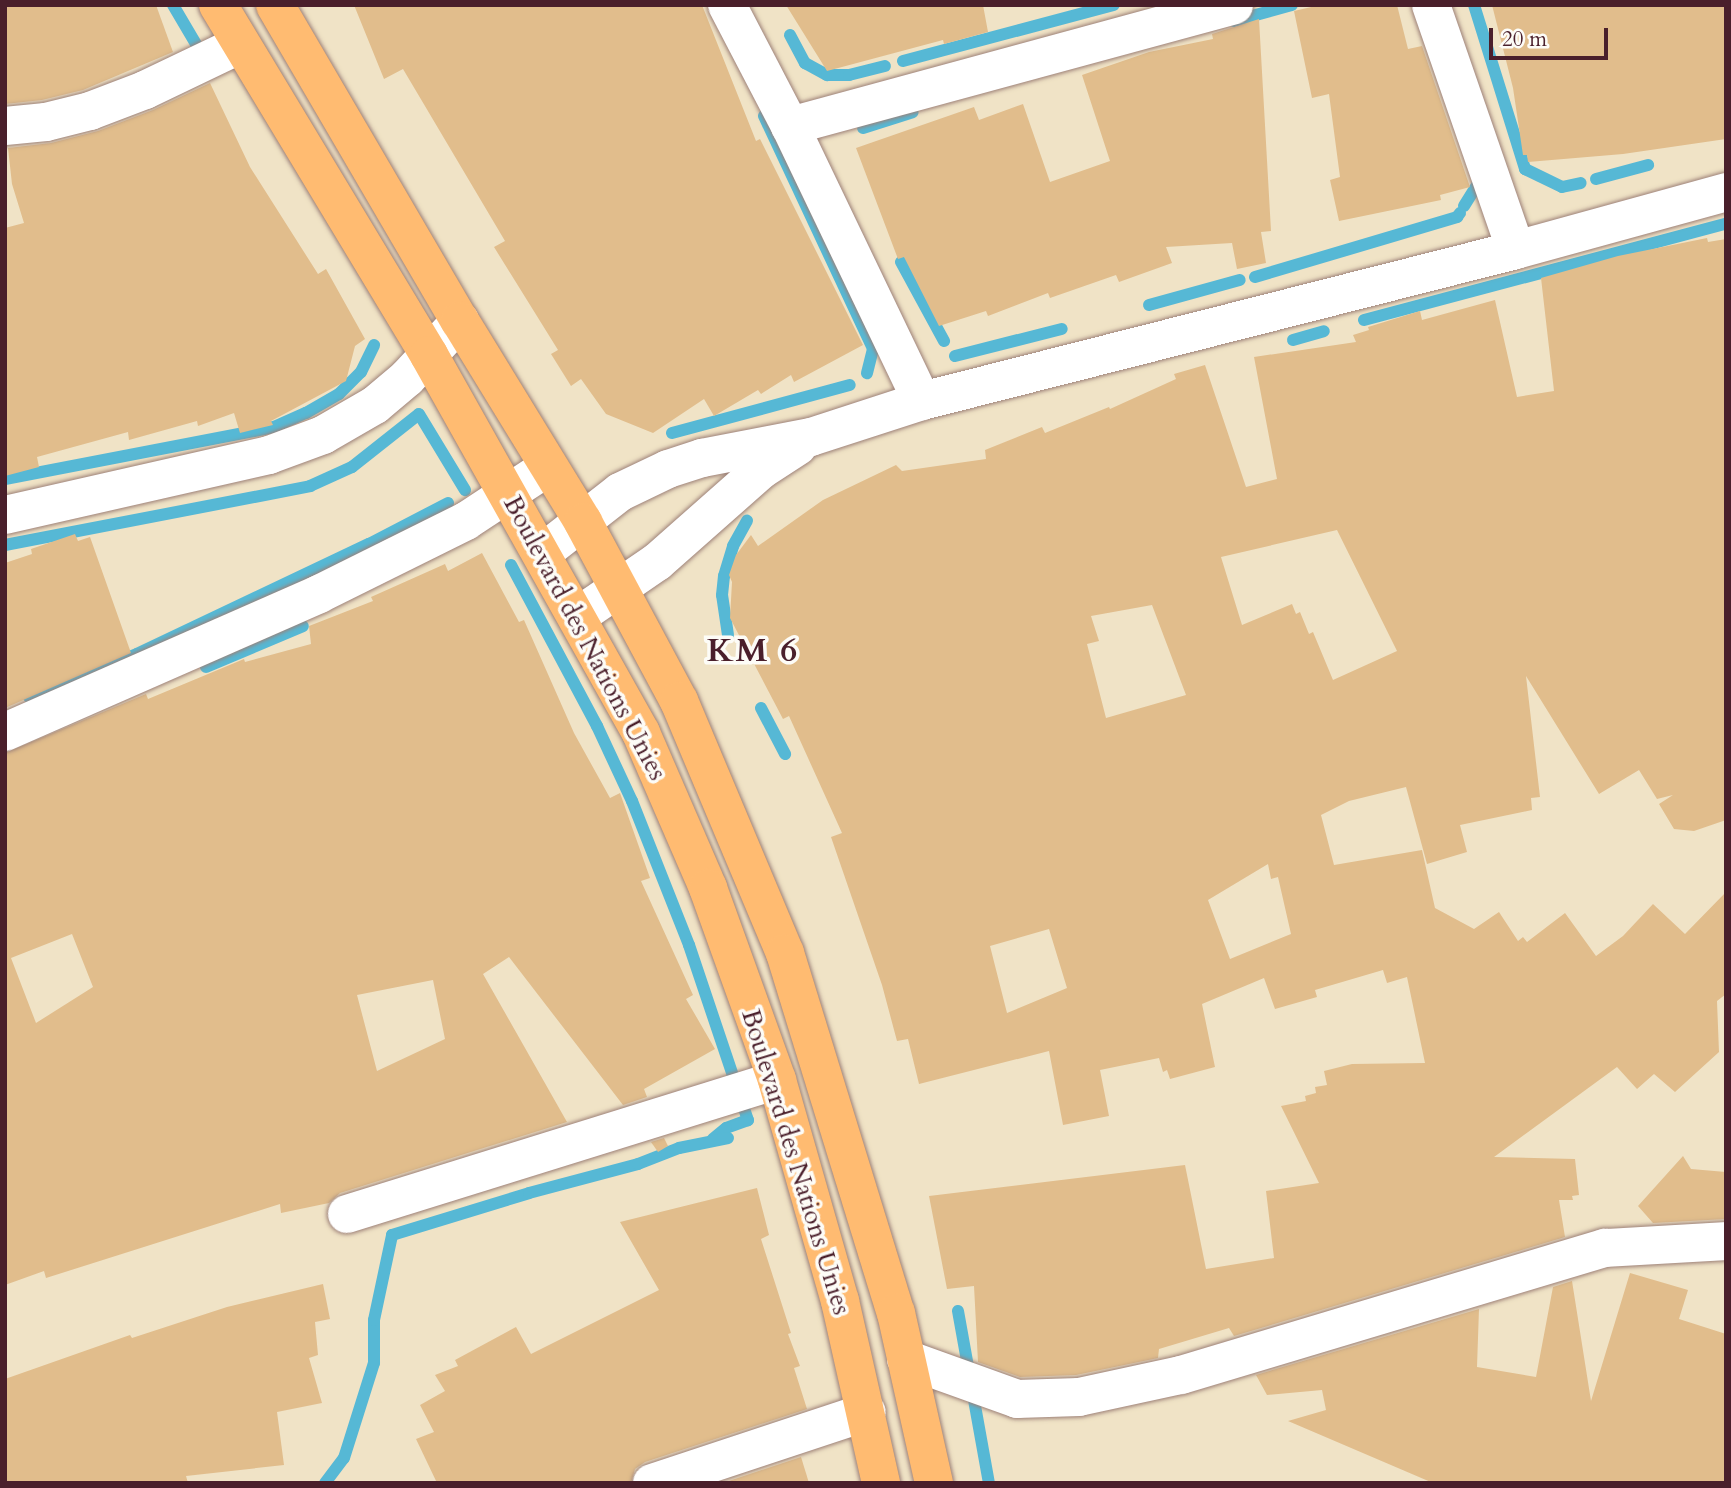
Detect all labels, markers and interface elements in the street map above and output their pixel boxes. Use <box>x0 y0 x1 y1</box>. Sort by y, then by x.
scale bar <box>1493 14 1612 58</box>
text: 20 m <box>1502 25 1547 54</box>
street label: Boulevard des Nations Unies <box>497 490 673 786</box>
district label: KM 6 <box>707 631 799 671</box>
street label: Boulevard des Nations Unies <box>735 1006 857 1318</box>

